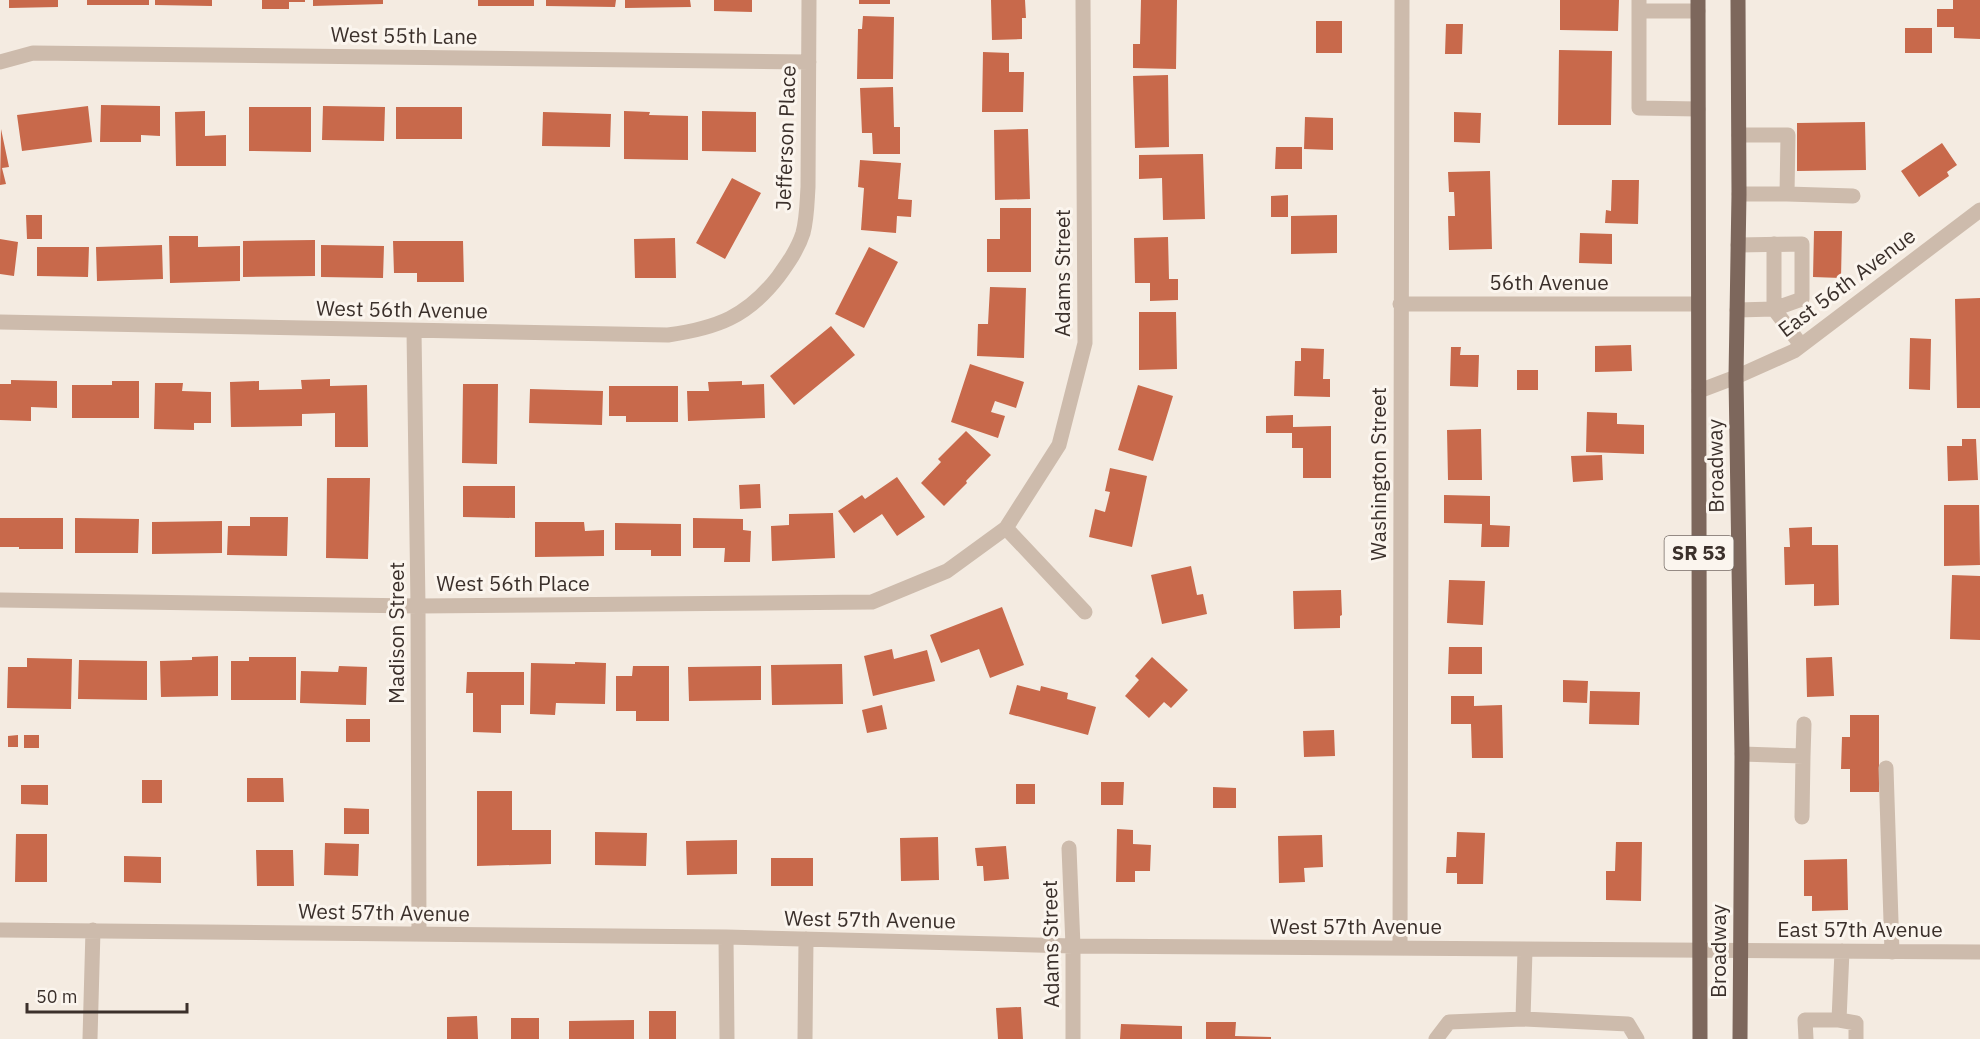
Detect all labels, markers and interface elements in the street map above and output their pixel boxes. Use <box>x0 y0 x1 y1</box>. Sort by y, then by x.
street label: West 55th Lane <box>330 20 478 50</box>
street label: Jefferson Place <box>768 65 802 211</box>
street label: Adams Street <box>1048 209 1076 337</box>
street label: East 56th Avenue <box>1772 221 1921 343</box>
street label: 56th Avenue <box>1489 268 1609 296</box>
street label: West 56th Avenue <box>316 294 488 324</box>
street label: Washington Street <box>1364 387 1392 561</box>
street label: Broadway <box>1700 418 1730 513</box>
road number: SR 53 <box>1664 536 1734 570</box>
street label: Madison Street <box>382 562 410 704</box>
street label: West 56th Place <box>436 569 590 597</box>
street label: Adams Street <box>1035 880 1065 1008</box>
street label: West 57th Avenue <box>298 897 470 927</box>
street label: Broadway <box>1704 903 1732 998</box>
street label: West 57th Avenue <box>784 904 956 934</box>
street label: West 57th Avenue <box>1270 912 1442 940</box>
street label: East 57th Avenue <box>1777 915 1943 943</box>
scale bar <box>27 976 188 1014</box>
text: 50 m <box>36 985 78 1008</box>

